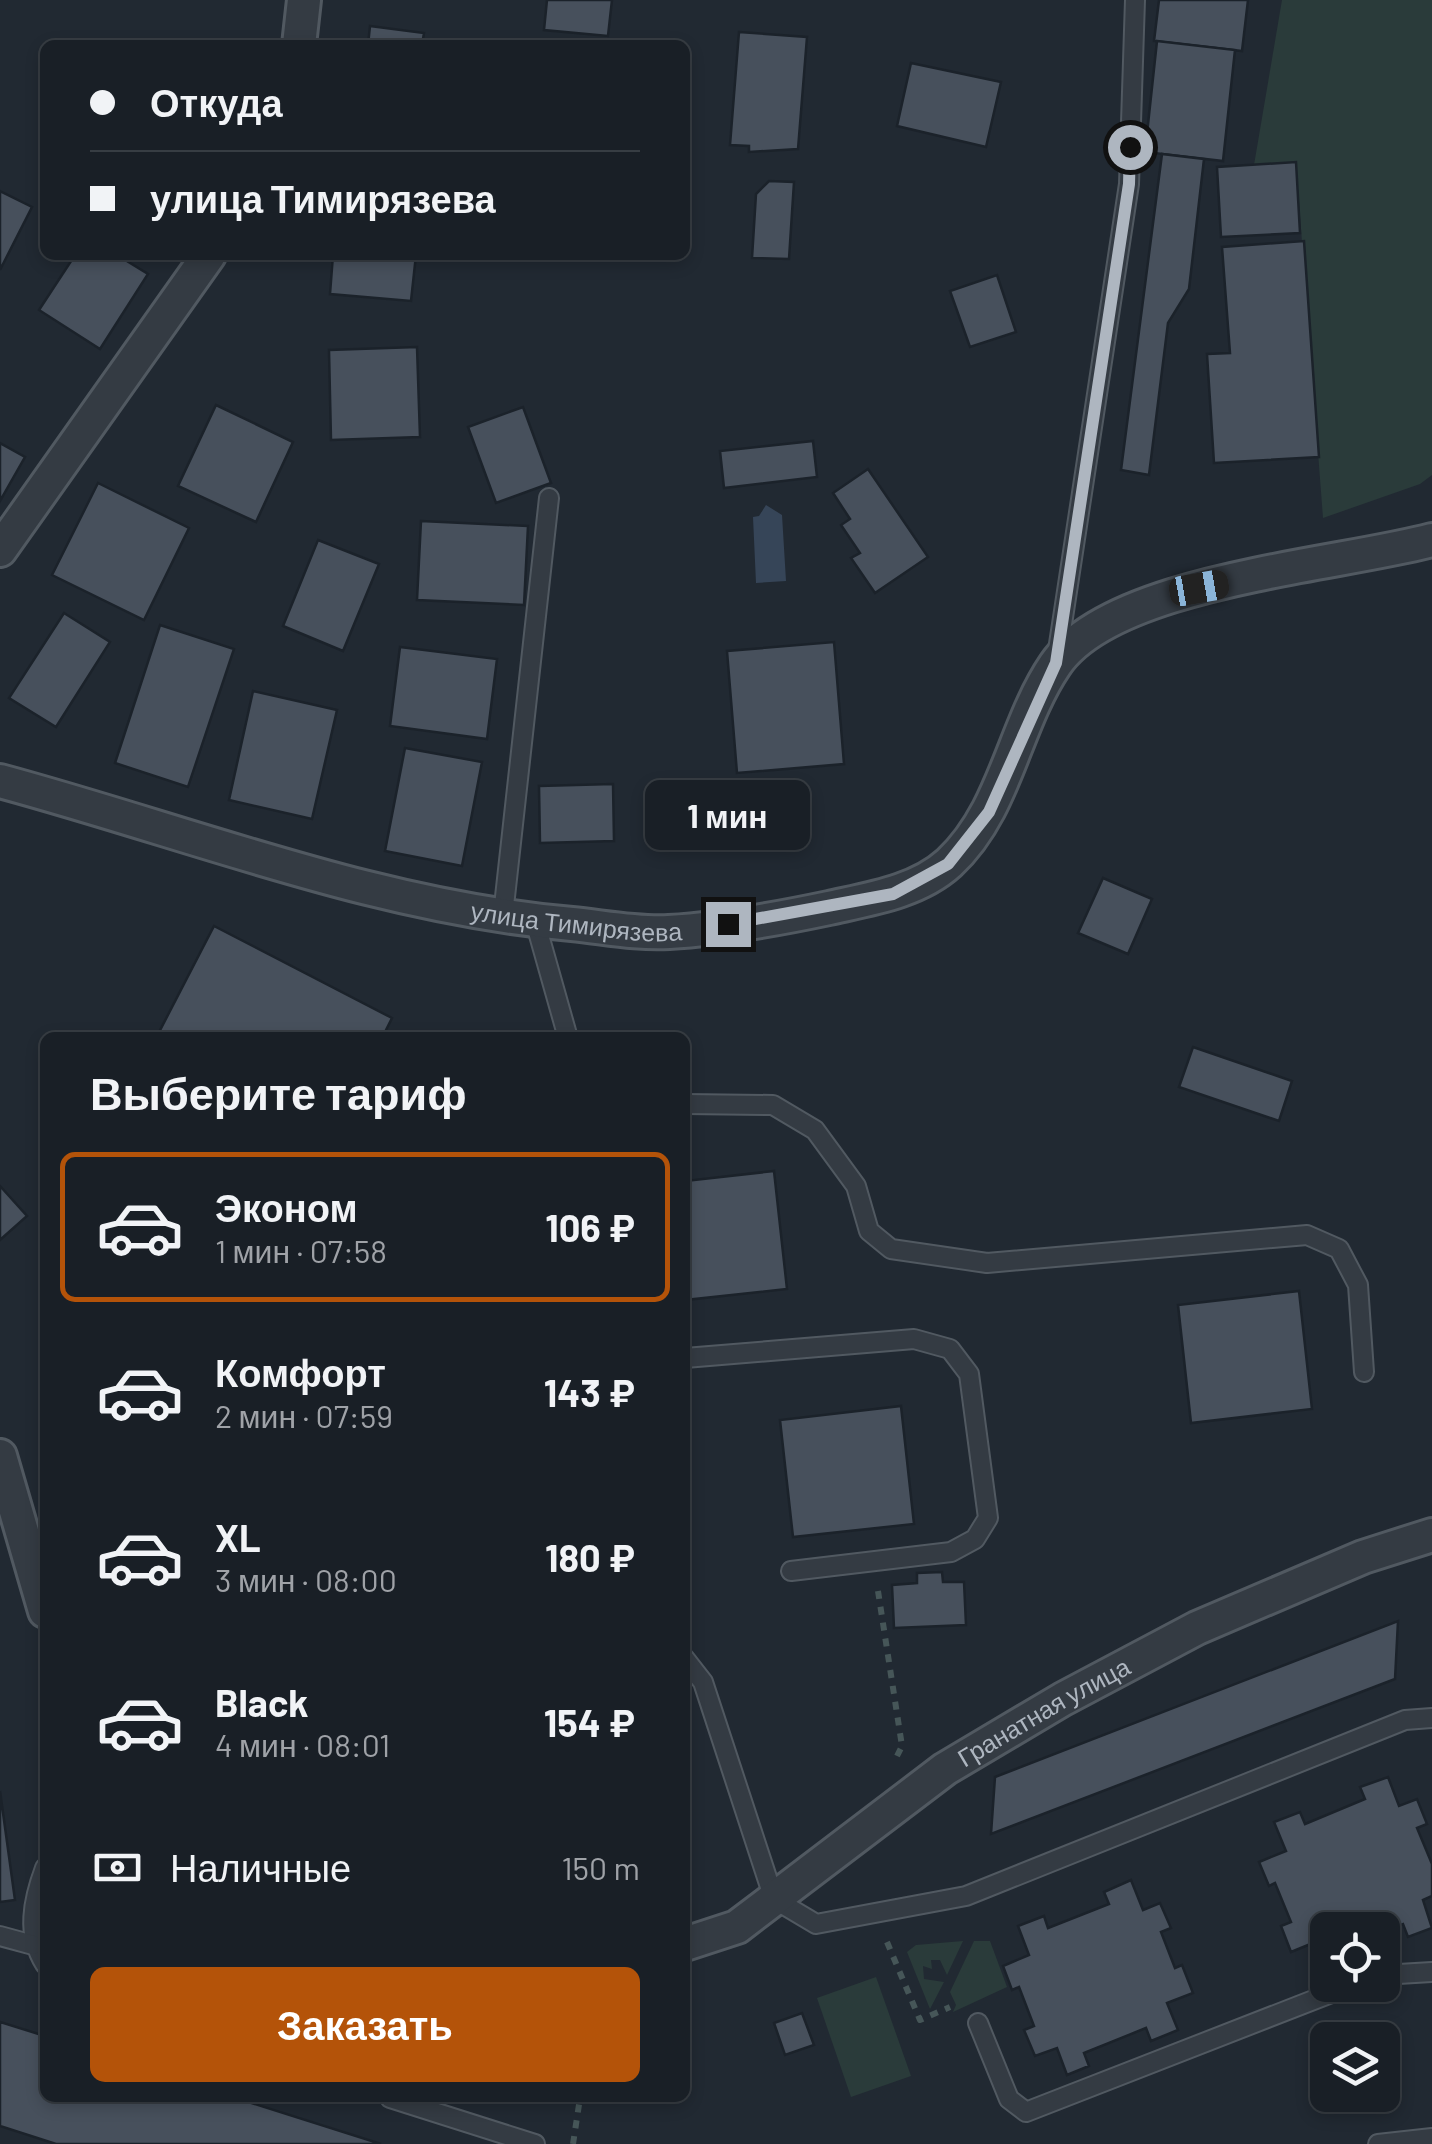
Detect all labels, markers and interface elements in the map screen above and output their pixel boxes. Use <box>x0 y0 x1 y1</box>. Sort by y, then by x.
text: Откуда <box>150 79 283 125</box>
route start <box>1108 125 1153 170</box>
text: улица Тимирязева <box>150 175 496 221</box>
car <box>1167 568 1231 608</box>
callout: 1 мин <box>646 779 810 849</box>
text: 1 мин <box>687 796 768 834</box>
street label: улица Тимирязева <box>469 895 683 946</box>
route end <box>706 902 751 947</box>
text: Выберите тариф <box>90 1065 467 1119</box>
icon: car <box>95 1182 185 1272</box>
text: Эконом <box>215 1184 358 1230</box>
text: 106 ₽ <box>545 1204 635 1250</box>
text: 1 мин · 07:58 <box>215 1231 387 1269</box>
icon: car <box>95 1347 185 1437</box>
text: Комфорт <box>215 1349 386 1395</box>
text: 143 ₽ <box>544 1369 635 1415</box>
text: 2 мин · 07:59 <box>215 1396 393 1434</box>
icon: car <box>95 1512 185 1602</box>
text: XL <box>215 1514 261 1560</box>
text: 180 ₽ <box>545 1534 635 1580</box>
text: 3 мин · 08:00 <box>215 1560 397 1598</box>
street label: Гранатная улица <box>952 1650 1135 1772</box>
icon: car <box>95 1677 185 1767</box>
text: Black <box>215 1679 309 1725</box>
text: 154 ₽ <box>544 1699 635 1745</box>
text: 4 мин · 08:01 <box>215 1725 390 1763</box>
icon: cash <box>90 1840 145 1895</box>
text: Наличные <box>170 1844 351 1890</box>
text: 150 m <box>561 1848 640 1886</box>
map controls <box>1310 1912 1400 2112</box>
button: locate <box>1310 1912 1400 2002</box>
button: Заказать <box>90 1967 640 2082</box>
button: layers <box>1310 2022 1400 2112</box>

